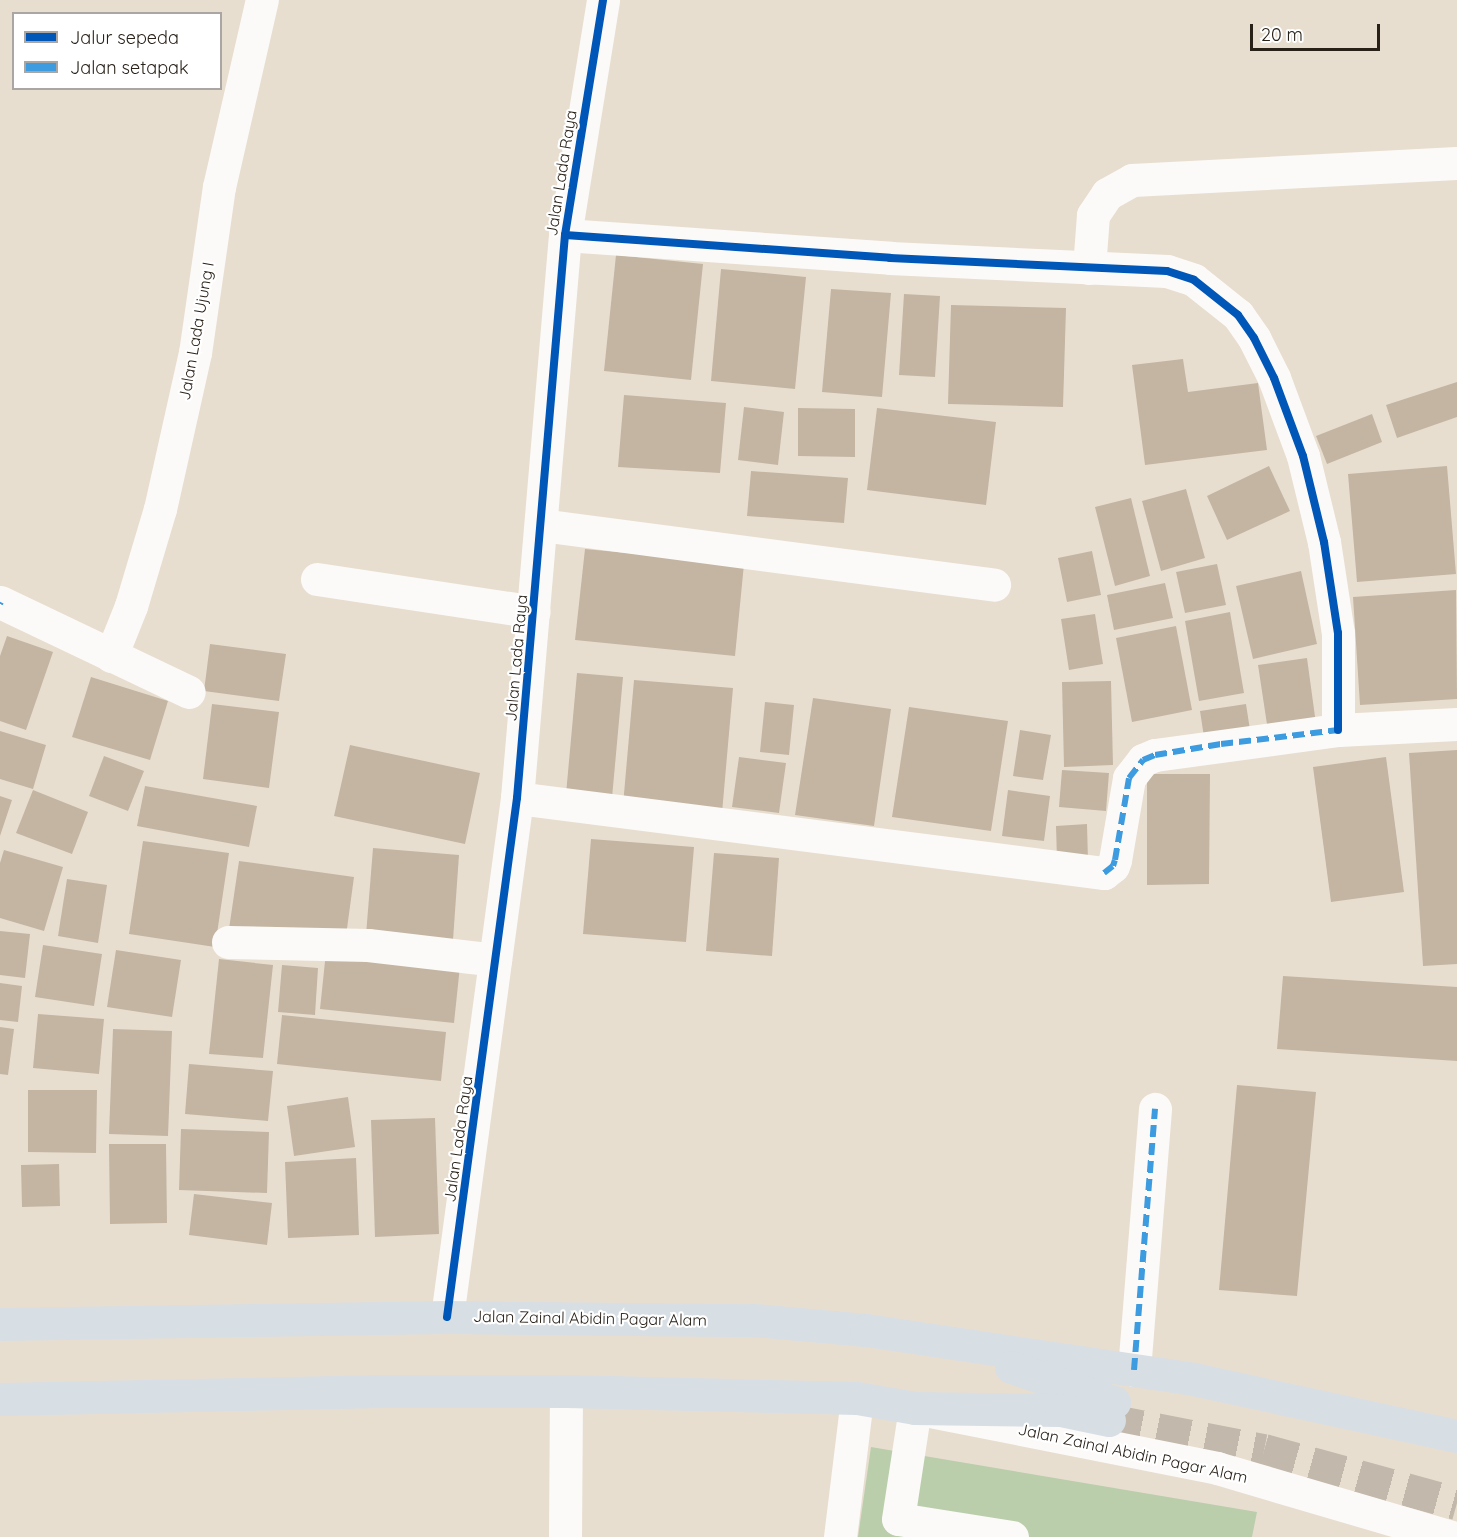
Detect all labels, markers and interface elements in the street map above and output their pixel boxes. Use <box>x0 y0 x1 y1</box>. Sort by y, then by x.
legend <box>12 12 222 90</box>
scale bar <box>1253 12 1384 50</box>
text: 20 m <box>1261 23 1303 46</box>
text: Jalur sepeda <box>70 26 179 49</box>
text: Jalan setapak <box>70 56 189 79</box>
street label: Jalan Lada Raya <box>542 109 580 237</box>
street label: Jalan Lada Ujung I <box>174 260 218 402</box>
street label: Jalan Lada Raya <box>501 594 531 722</box>
street label: Jalan Lada Raya <box>440 1075 476 1203</box>
street label: Jalan Zainal Abidin Pagar Alam <box>473 1306 707 1330</box>
street label: Jalan Zainal Abidin Pagar Alam <box>1017 1419 1249 1487</box>

